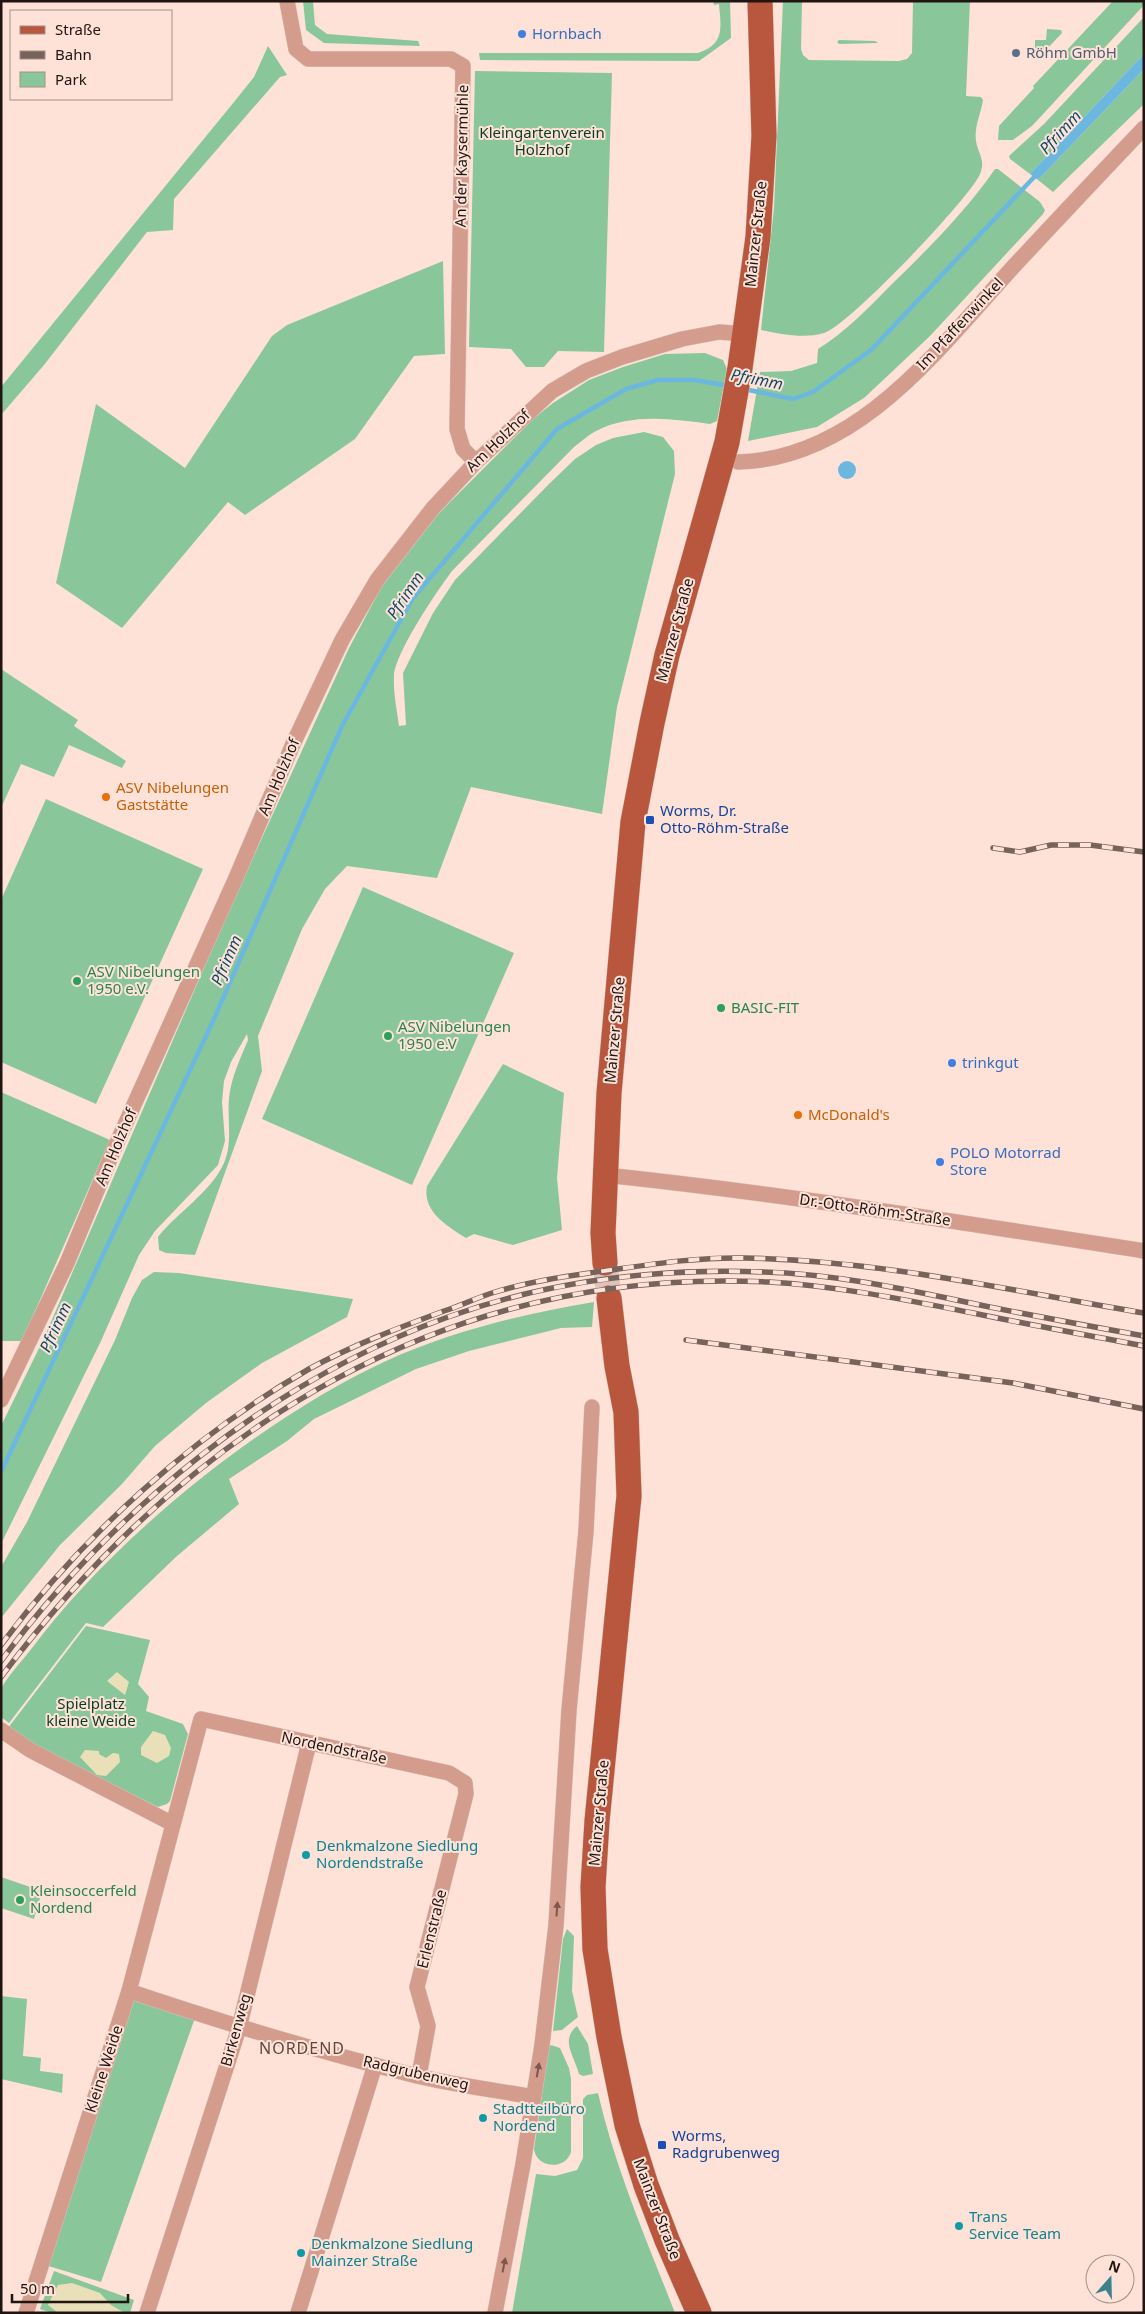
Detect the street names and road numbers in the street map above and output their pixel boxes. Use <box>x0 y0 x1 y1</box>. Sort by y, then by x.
street label: An der Kaysermühle <box>450 85 472 227</box>
street label: Mainzer Straße <box>739 180 771 288</box>
street label: Im Pfaffenwinkel <box>911 273 1007 374</box>
street label: Am Holzhof <box>461 404 534 476</box>
street label: Mainzer Straße <box>651 576 697 684</box>
street label: Am Holzhof <box>253 734 304 818</box>
street label: Mainzer Straße <box>599 976 629 1084</box>
street label: Am Holzhof <box>90 1104 141 1188</box>
street label: Dr.-Otto-Röhm-Straße <box>798 1188 952 1230</box>
street label: Nordendstraße <box>280 1726 389 1768</box>
street label: Mainzer Straße <box>583 1759 613 1867</box>
street label: Erlenstraße <box>412 1887 451 1970</box>
street label: Birkenweg <box>215 1991 255 2069</box>
street label: Kleine Weide <box>80 2022 127 2115</box>
street label: Radgrubenweg <box>361 2050 471 2094</box>
street label: Mainzer Straße <box>629 2155 686 2262</box>

